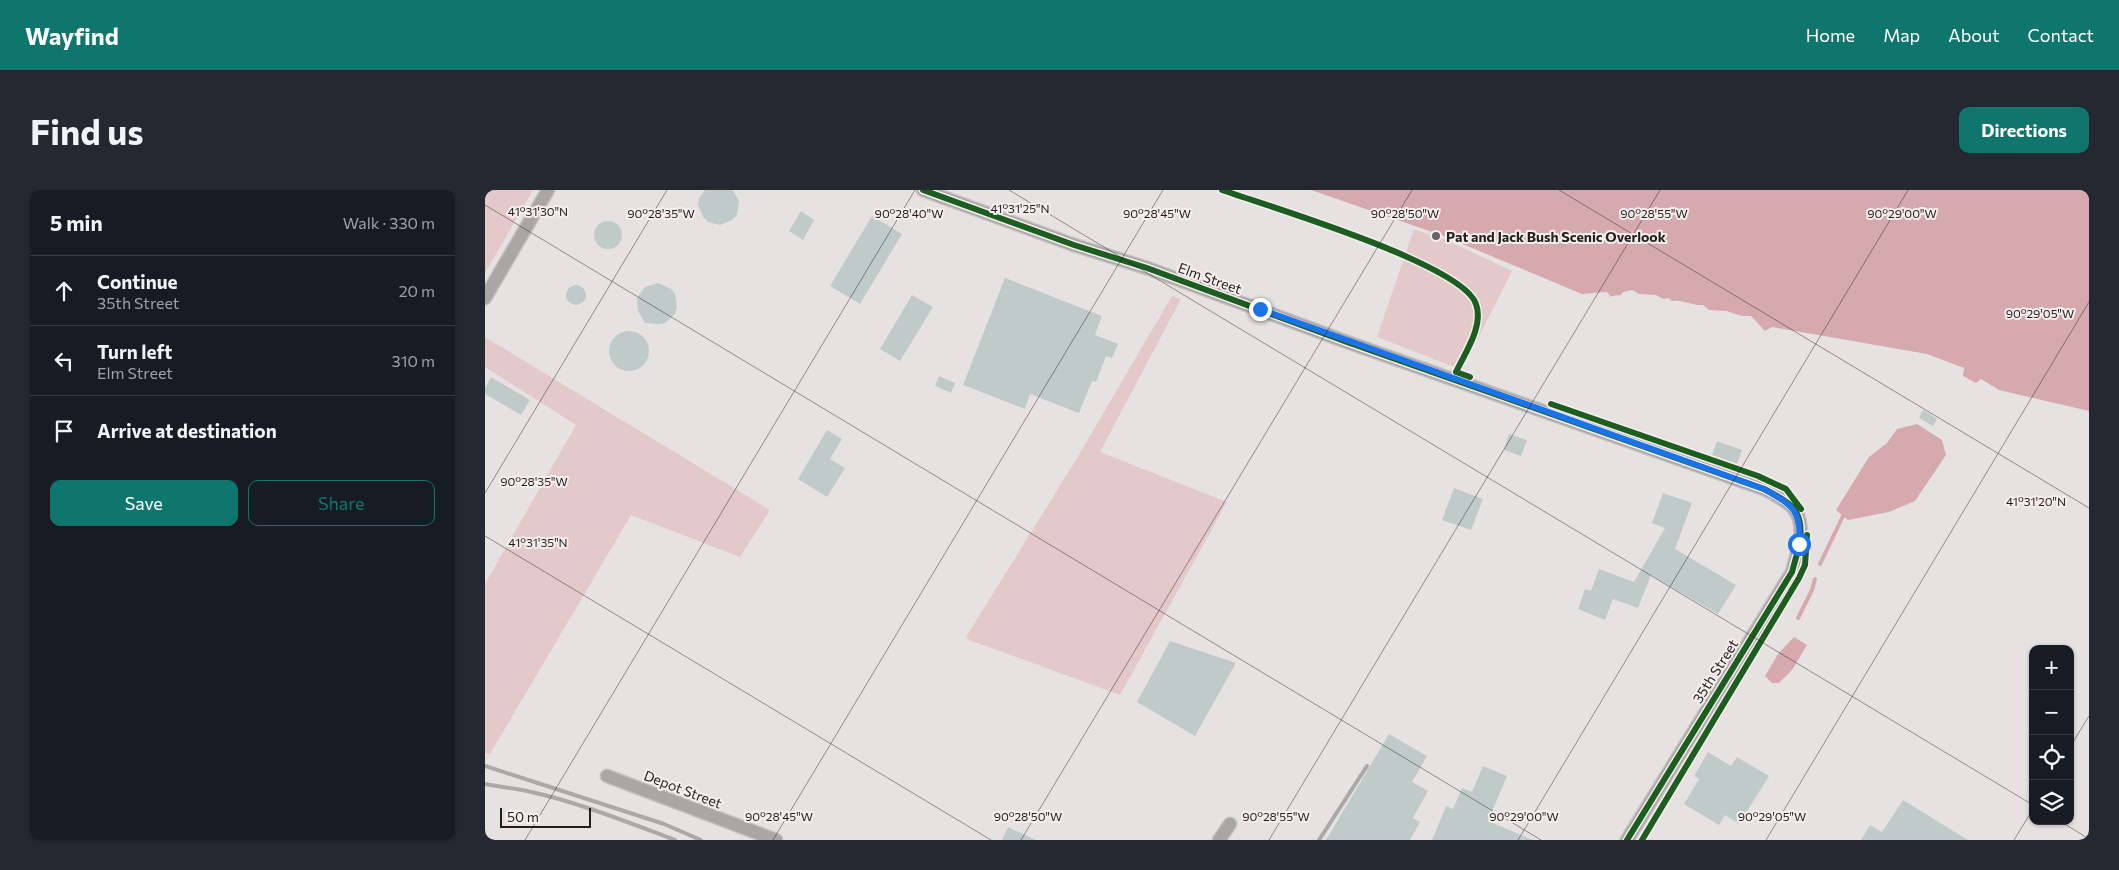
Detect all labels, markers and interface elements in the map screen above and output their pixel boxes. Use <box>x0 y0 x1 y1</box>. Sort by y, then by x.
text: Wayfind <box>25 21 119 50</box>
text: Home <box>1806 24 1855 46</box>
text: Map <box>1883 24 1920 46</box>
text: About <box>1948 24 2000 46</box>
text: Contact <box>2028 24 2094 46</box>
button: Directions <box>1959 107 2089 153</box>
text: Find us <box>30 109 144 152</box>
text: 41°31'25"N <box>990 201 1050 215</box>
text: 41°31'30"N <box>508 204 568 218</box>
text: 90°28'35"W <box>627 206 695 220</box>
text: 90°28'40"W <box>875 206 943 220</box>
text: 90°28'45"W <box>1123 206 1191 220</box>
text: 90°28'50"W <box>1371 206 1439 220</box>
text: 90°28'55"W <box>1620 206 1688 220</box>
text: 90°29'00"W <box>1867 206 1937 220</box>
text: 5 min <box>50 210 103 235</box>
text: Walk · 330 m <box>343 213 435 232</box>
place label: Pat and Jack Bush Scenic Overlook <box>1446 228 1666 245</box>
marker: Pat and Jack Bush Scenic Overlook <box>1430 230 1442 242</box>
street label: Elm Street <box>1176 259 1244 297</box>
text: Continue <box>97 270 177 293</box>
icon: ahead <box>50 277 78 305</box>
text: 20 m <box>399 281 435 300</box>
text: 35th Street <box>97 293 179 312</box>
route end <box>1249 298 1272 321</box>
text: 90°29'05"W <box>2006 306 2074 320</box>
text: Turn left <box>97 340 172 363</box>
icon: left <box>50 347 78 375</box>
text: 310 m <box>392 351 435 370</box>
text: Elm Street <box>97 363 173 382</box>
icon: arrive <box>50 417 78 445</box>
text: Arrive at destination <box>97 419 277 442</box>
text: 90°28'35"W <box>500 474 568 488</box>
button: Save <box>50 480 238 526</box>
button: Share <box>248 480 435 526</box>
text: 41°31'20"N <box>2006 494 2066 508</box>
route start <box>1788 533 1811 556</box>
text: 41°31'35"N <box>508 535 568 549</box>
street label: 35th Street <box>1689 636 1741 706</box>
map controls <box>2029 645 2074 825</box>
button: + <box>2029 645 2074 690</box>
button: − <box>2029 690 2074 735</box>
button: locate <box>2029 735 2074 780</box>
street label: Depot Street <box>642 766 725 812</box>
button: layers <box>2029 780 2074 825</box>
scale bar <box>500 805 591 828</box>
text: 50 m <box>507 808 539 825</box>
text: 90°28'45"W <box>745 809 813 823</box>
text: 90°28'50"W <box>994 809 1062 823</box>
text: 90°28'55"W <box>1242 809 1310 823</box>
text: 90°29'00"W <box>1489 809 1559 823</box>
text: 90°29'05"W <box>1738 809 1806 823</box>

